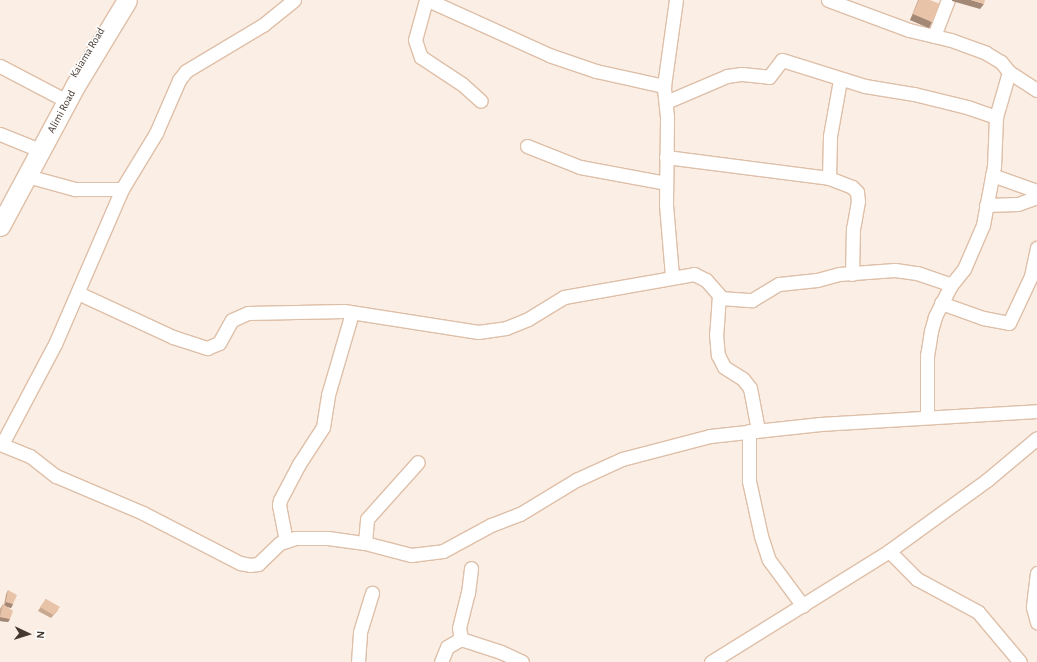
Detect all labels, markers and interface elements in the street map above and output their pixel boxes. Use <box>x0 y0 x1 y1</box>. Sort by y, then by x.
street label: Kaiama Road <box>68 26 108 80</box>
street label: Alimi Road <box>45 88 79 136</box>
north arrow <box>8 614 48 654</box>
text: N <box>35 631 46 639</box>

